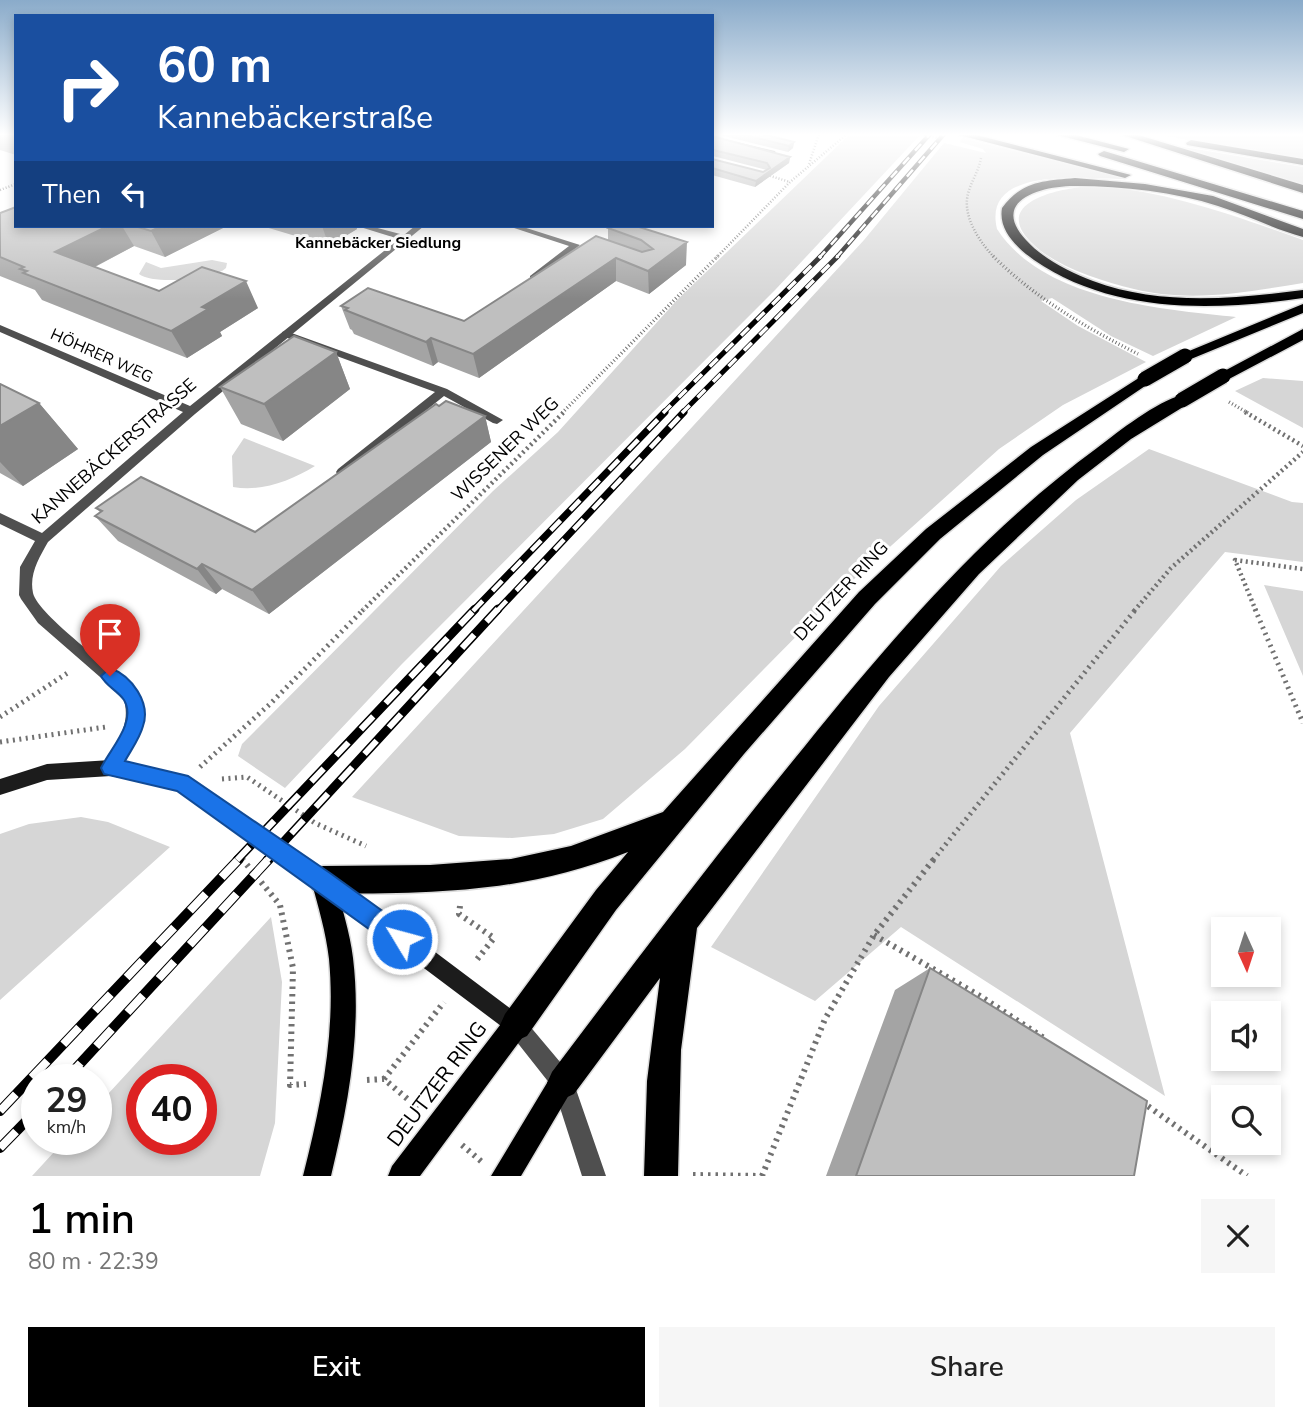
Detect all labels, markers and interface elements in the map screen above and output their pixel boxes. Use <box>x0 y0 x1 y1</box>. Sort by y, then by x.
text: 60 m <box>157 32 272 99</box>
icon: right <box>42 42 133 133</box>
text: Kannebäckerstraße <box>157 96 433 139</box>
icon: left <box>115 175 153 213</box>
text: Then <box>42 177 101 212</box>
district label: Kannebäcker Siedlung <box>295 232 461 254</box>
street label: HÖHRER WEG <box>47 323 156 388</box>
street label: KANNEBÄCKERSTRASSE <box>27 373 201 529</box>
street label: WISSENER WEG <box>446 391 564 507</box>
street label: DEUTZER RING <box>788 536 894 646</box>
pin <box>80 604 140 676</box>
icon: arrive <box>91 615 129 653</box>
position arrow <box>365 902 439 976</box>
north arrow <box>1211 917 1281 987</box>
map controls <box>1211 917 1281 1155</box>
button: sound <box>1211 1001 1281 1071</box>
street label: DEUTZER RING <box>381 1016 493 1152</box>
speed limit sign: 40 <box>126 1064 217 1155</box>
text: 29 <box>45 1077 88 1124</box>
button: search <box>1211 1085 1281 1155</box>
text: km/h <box>47 1115 86 1139</box>
text: 1 min <box>28 1191 135 1248</box>
button: close <box>1201 1199 1275 1273</box>
text: 80 m · 22:39 <box>28 1246 159 1277</box>
button: Exit <box>28 1327 645 1407</box>
button: Share <box>659 1327 1275 1407</box>

